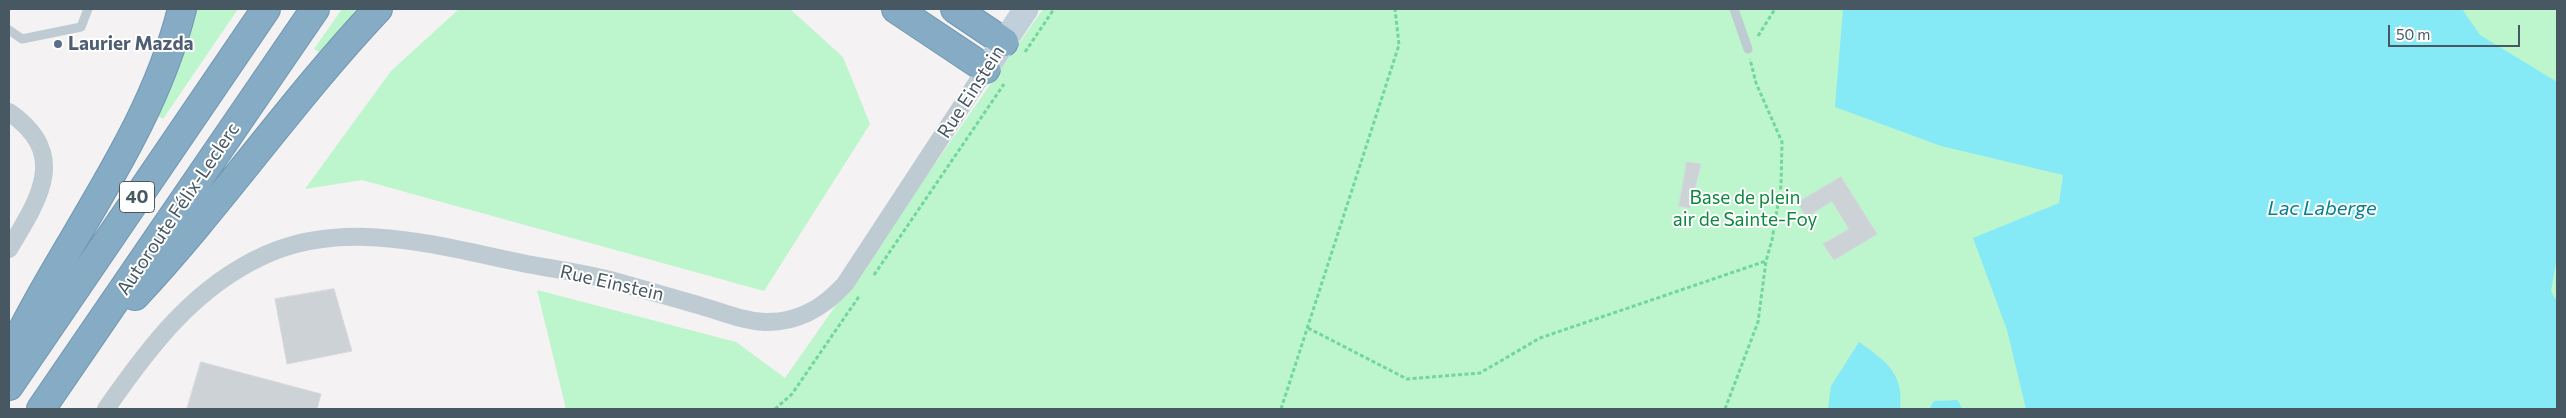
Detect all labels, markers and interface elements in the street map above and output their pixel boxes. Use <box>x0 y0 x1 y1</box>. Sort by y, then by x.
scale bar <box>2391 15 2524 47</box>
text: 50 m <box>2396 25 2430 43</box>
place label: Laurier Mazda <box>68 33 194 55</box>
marker: Laurier Mazda <box>52 38 64 50</box>
street label: Rue Einstein <box>933 41 1009 143</box>
street label: Autoroute Félix-Leclerc <box>112 119 244 299</box>
road number: 40 <box>120 182 154 212</box>
park label: Base de plein air de Sainte-Foy <box>1673 187 1817 231</box>
water label: Lac Laberge <box>2267 196 2377 220</box>
street label: Rue Einstein <box>558 260 666 306</box>

